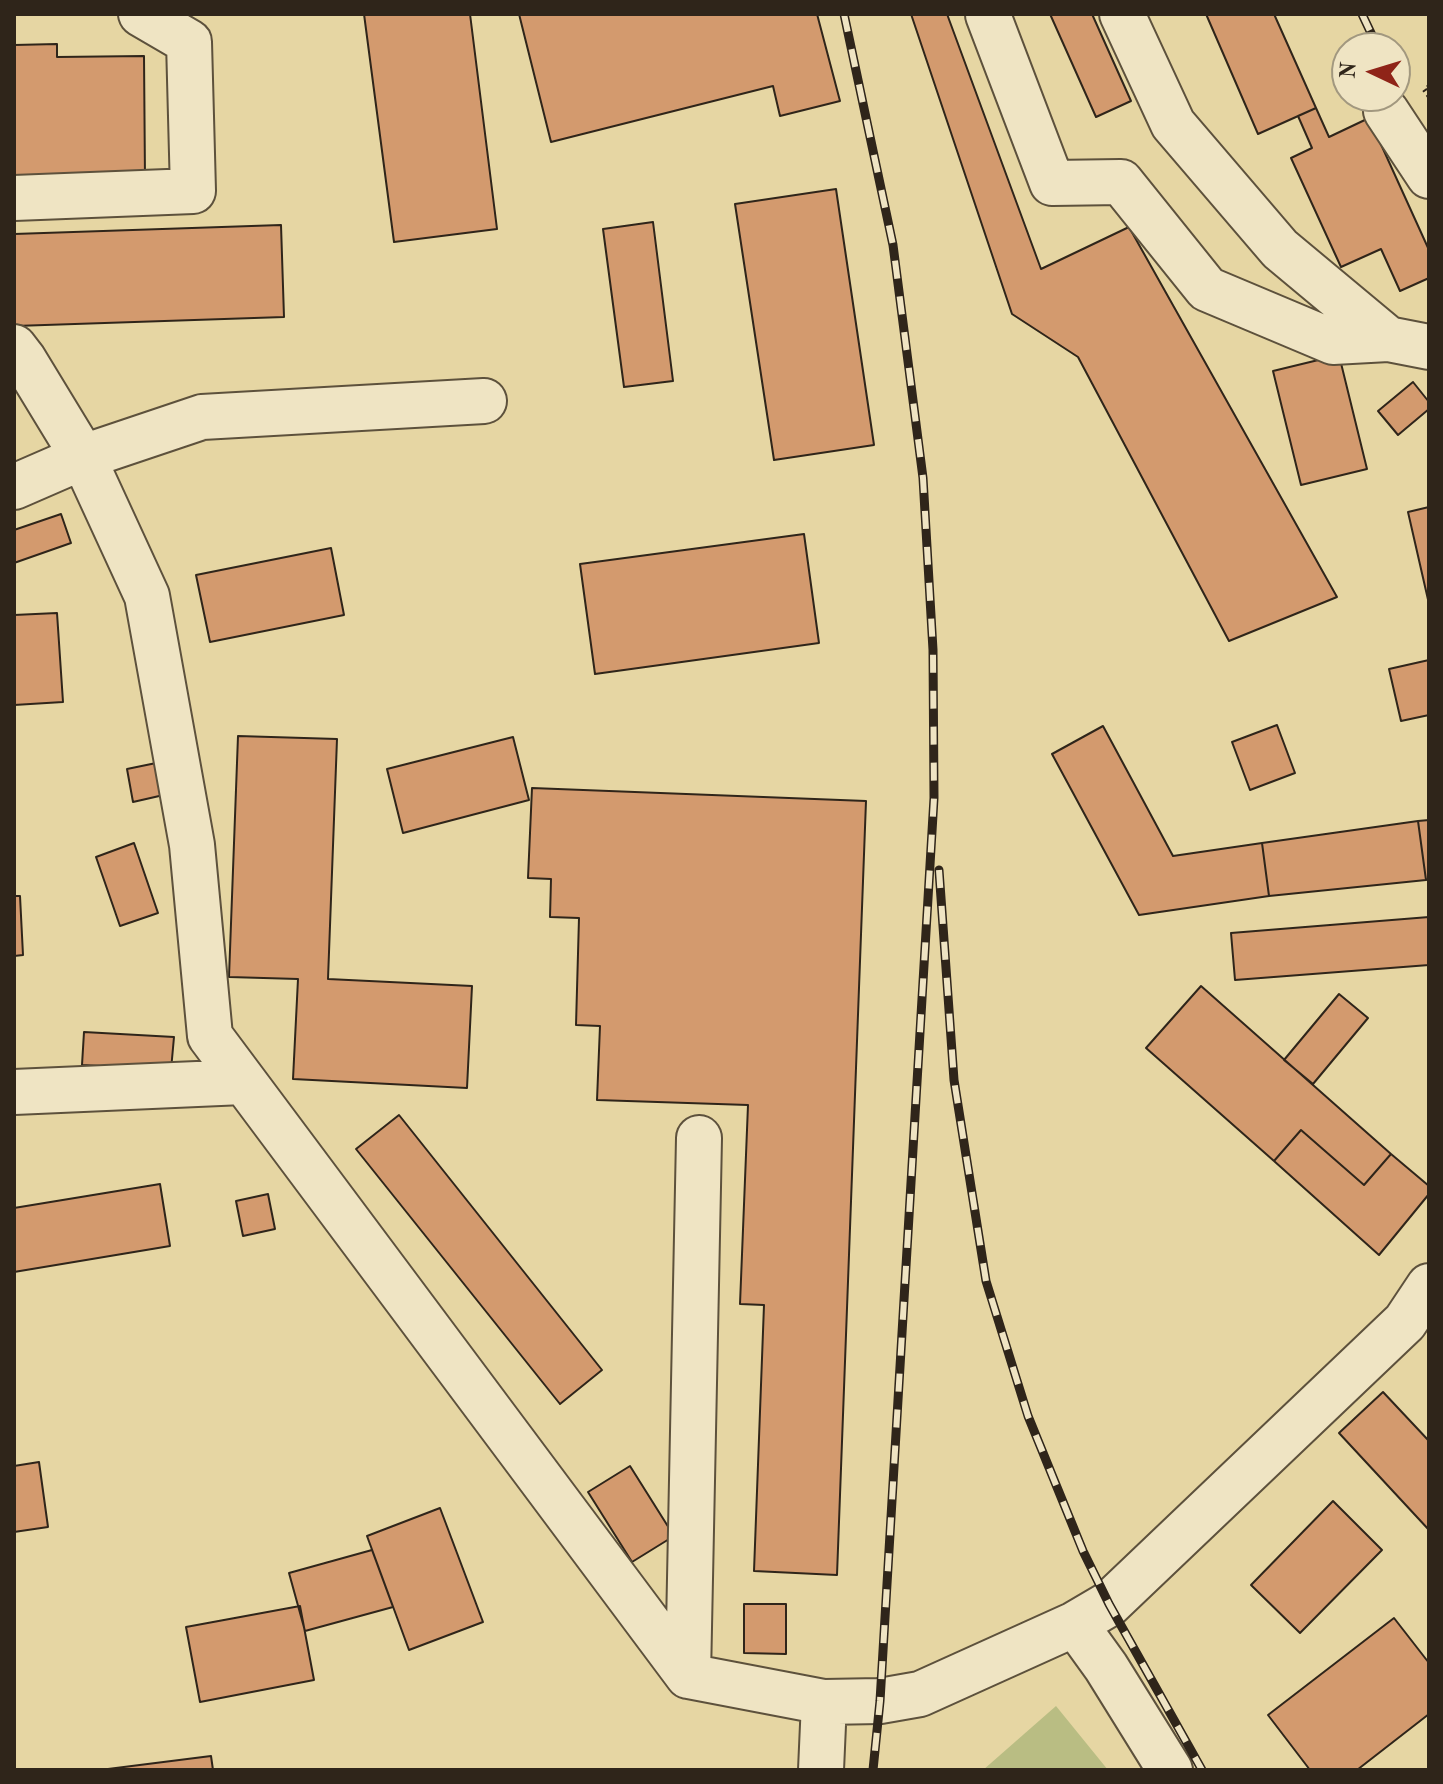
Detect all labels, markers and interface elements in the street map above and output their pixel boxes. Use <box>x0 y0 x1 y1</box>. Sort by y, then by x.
north arrow <box>1331 32 1411 112</box>
text: N <box>1337 61 1361 80</box>

